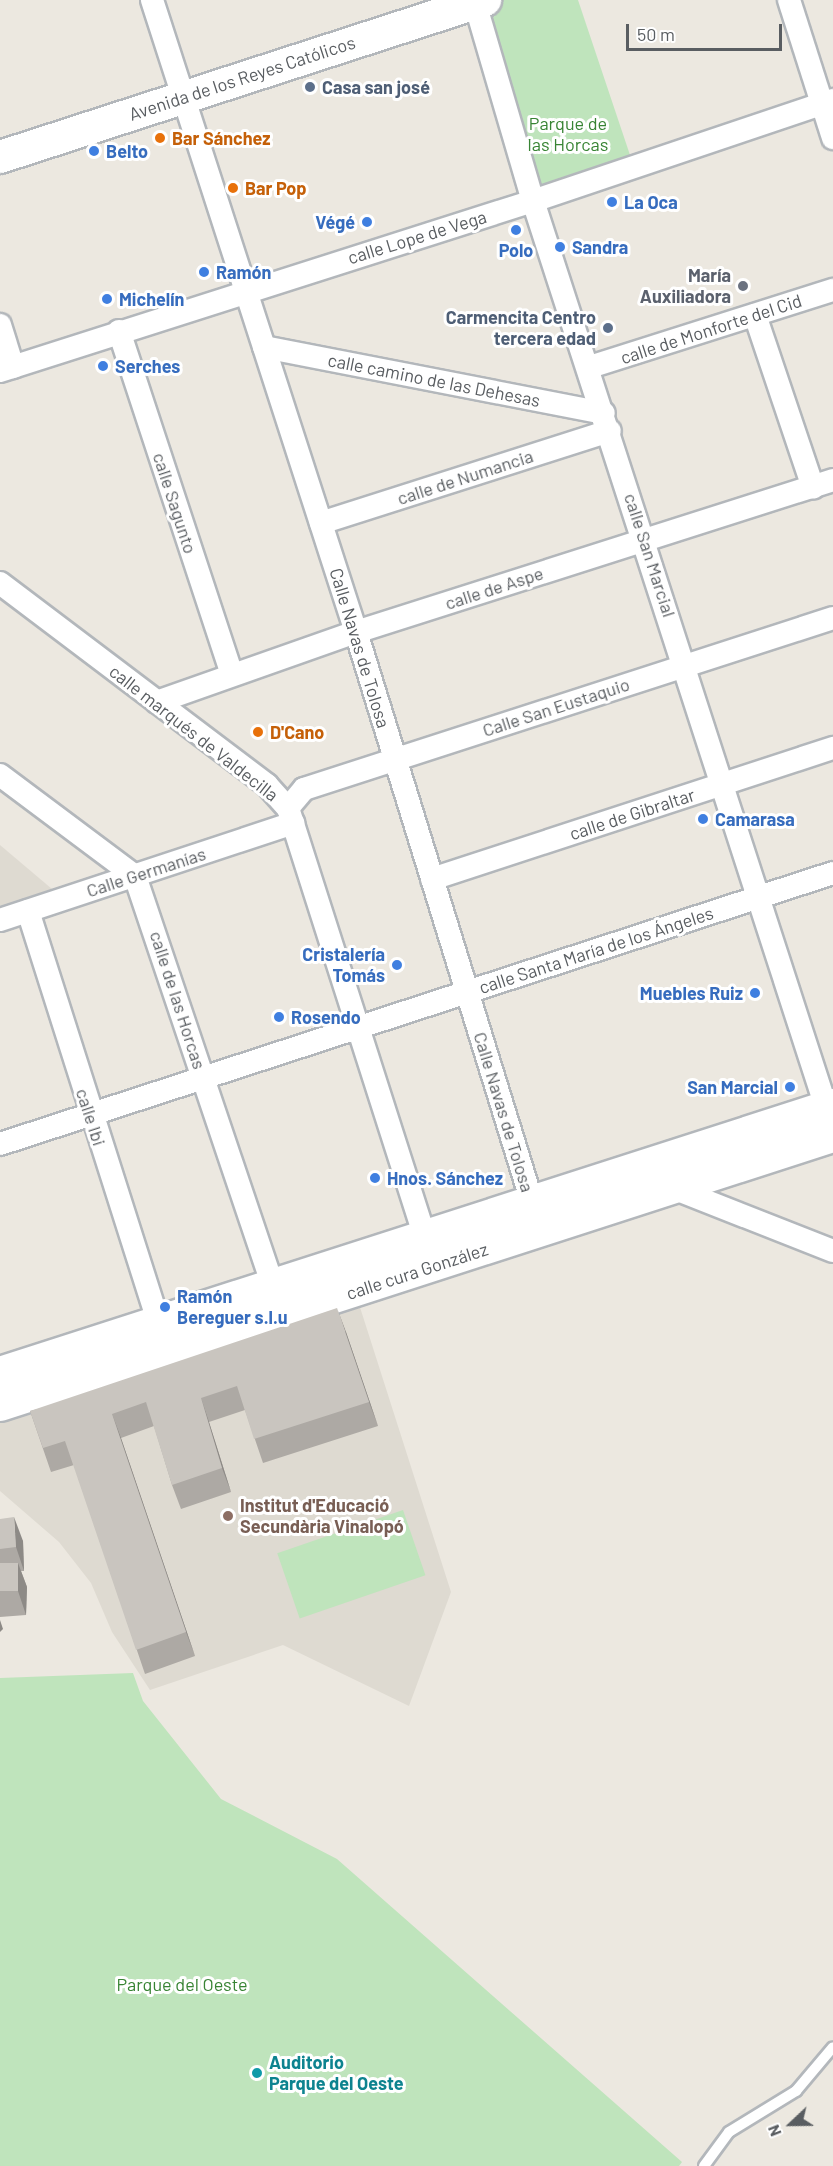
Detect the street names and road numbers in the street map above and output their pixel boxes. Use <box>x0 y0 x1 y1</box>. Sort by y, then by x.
street label: Avenida de los Reyes Católicos <box>126 31 358 125</box>
street label: calle Lope de Vega <box>345 206 489 268</box>
street label: calle de Monforte del Cid <box>618 289 804 369</box>
street label: calle camino de las Dehesas <box>326 349 542 411</box>
street label: calle de Numancia <box>394 445 536 509</box>
street label: calle Sagunto <box>149 450 201 556</box>
street label: calle San Marcial <box>620 490 680 620</box>
street label: calle de Aspe <box>442 562 546 614</box>
street label: Calle Navas de Tolosa <box>325 565 395 731</box>
street label: calle marqués de Valdecilla <box>105 660 283 806</box>
street label: Calle San Eustaquio <box>480 673 632 741</box>
street label: calle de Gibraltar <box>567 784 697 844</box>
street label: Calle Germanías <box>84 843 208 901</box>
street label: calle Santa María de los Ángeles <box>476 902 716 998</box>
street label: calle de las Horcas <box>145 928 211 1072</box>
street label: Calle Navas de Tolosa <box>469 1029 539 1195</box>
street label: calle Ibi <box>72 1086 110 1148</box>
street label: calle cura González <box>343 1238 491 1304</box>

